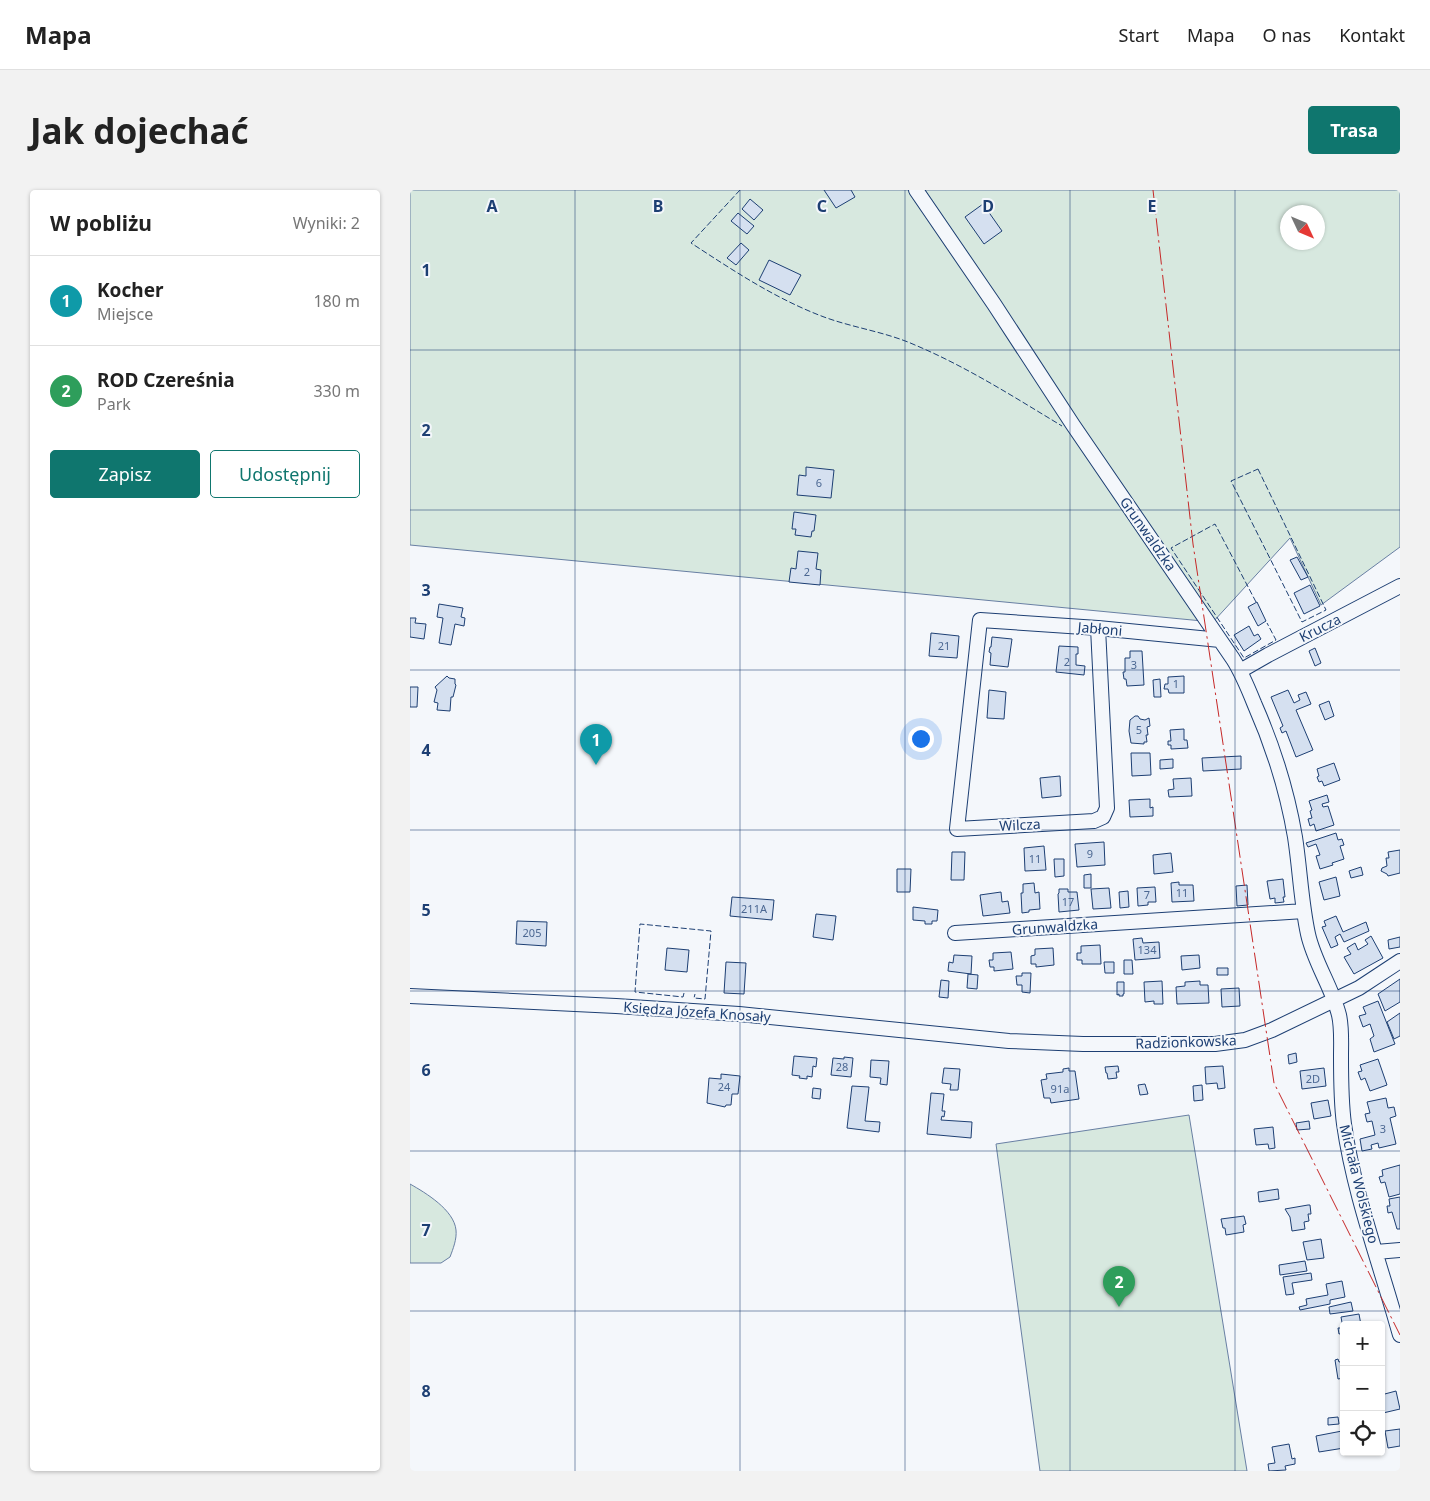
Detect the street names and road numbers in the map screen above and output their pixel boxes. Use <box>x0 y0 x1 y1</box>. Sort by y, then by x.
street label: Grunwaldzka <box>1116 493 1181 575</box>
street label: Krucza <box>1296 609 1344 646</box>
street label: Jabłoni <box>1075 617 1123 640</box>
street label: Wilcza <box>999 814 1041 835</box>
street label: Grunwaldzka <box>1011 914 1099 939</box>
street label: Księdza Józefa Knosały <box>623 997 772 1026</box>
street label: Radzionkowska <box>1135 1030 1237 1053</box>
street label: Michała Wolskiego <box>1335 1122 1383 1245</box>

